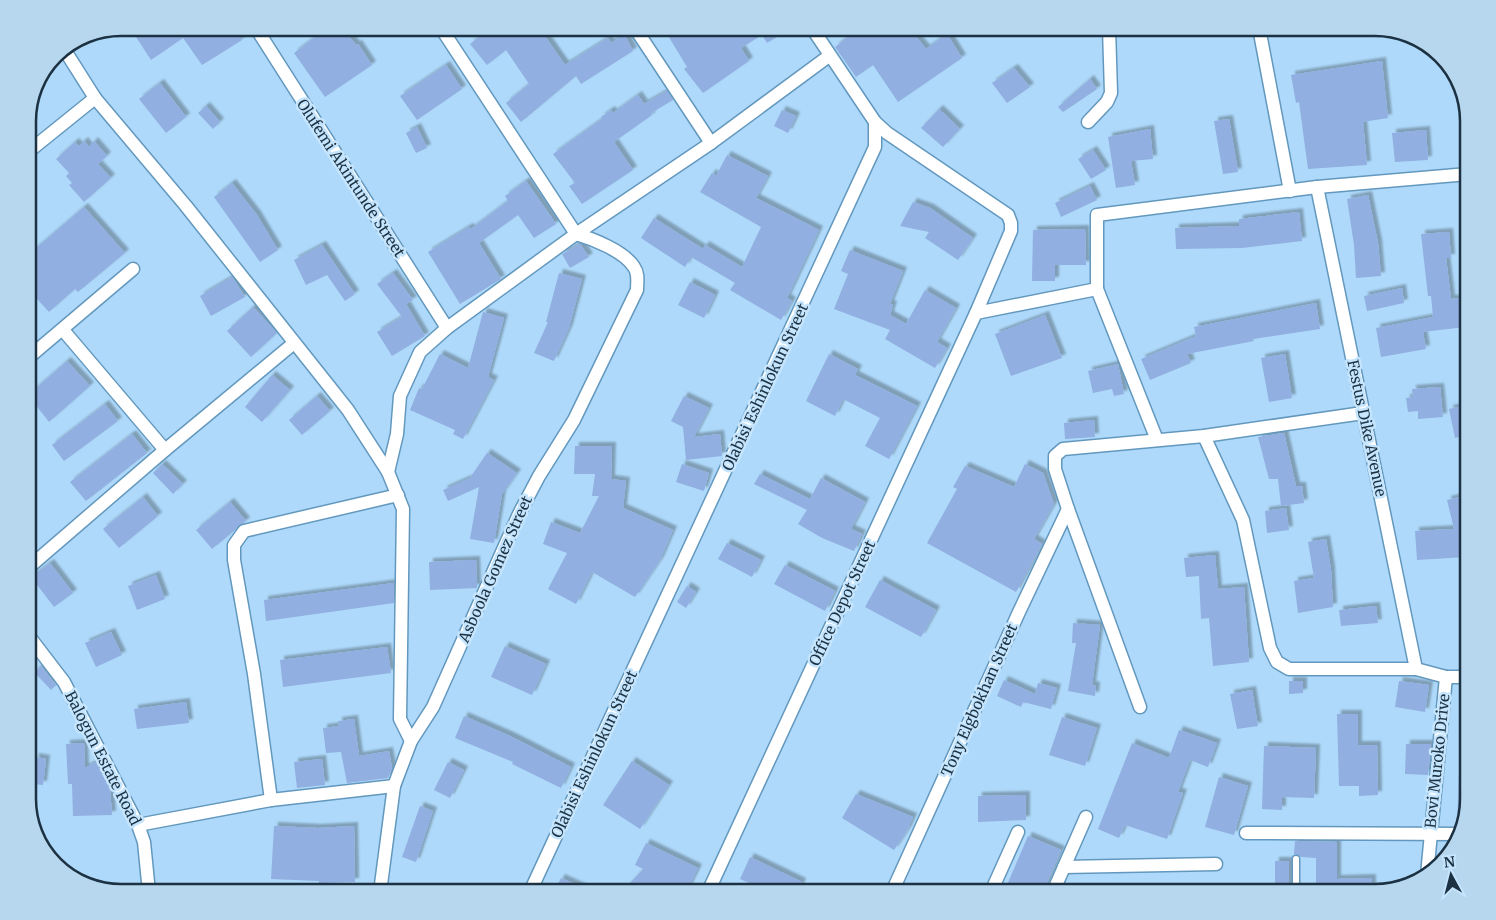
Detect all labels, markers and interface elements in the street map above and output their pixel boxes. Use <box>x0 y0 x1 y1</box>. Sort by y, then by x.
street label: Olufemi Akintunde Street <box>293 95 409 261</box>
street label: Olabisi Eshinlokun Street <box>718 300 812 474</box>
street label: Festus Dike Avenue <box>1343 358 1391 498</box>
street label: Asboola Gomez Street <box>454 493 536 646</box>
street label: Office Depot Street <box>805 537 879 669</box>
street label: Tony Elgbokhan Street <box>937 620 1021 779</box>
street label: Olabisi Eshinlokun Street <box>547 667 641 841</box>
street label: Balogun Estate Road <box>61 688 145 828</box>
street label: Bovi Muroko Drive <box>1420 693 1454 829</box>
north arrow <box>1426 850 1476 900</box>
text: N <box>1443 852 1456 872</box>

